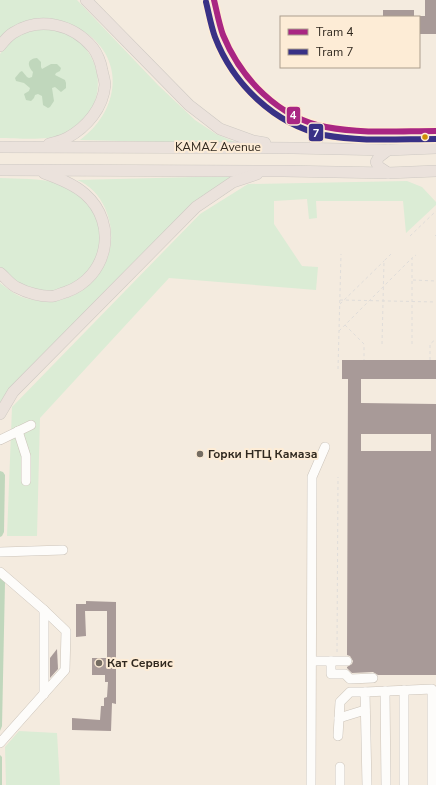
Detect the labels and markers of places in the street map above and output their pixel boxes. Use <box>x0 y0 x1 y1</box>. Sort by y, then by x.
unlabelled marker <box>420 132 430 142</box>
place label: Горки НТЦ Камаза <box>208 446 317 462</box>
marker: Горки НТЦ Камаза <box>195 449 205 459</box>
place label: Кат Сервис <box>107 655 173 671</box>
marker: Кат Сервис <box>94 658 104 668</box>

